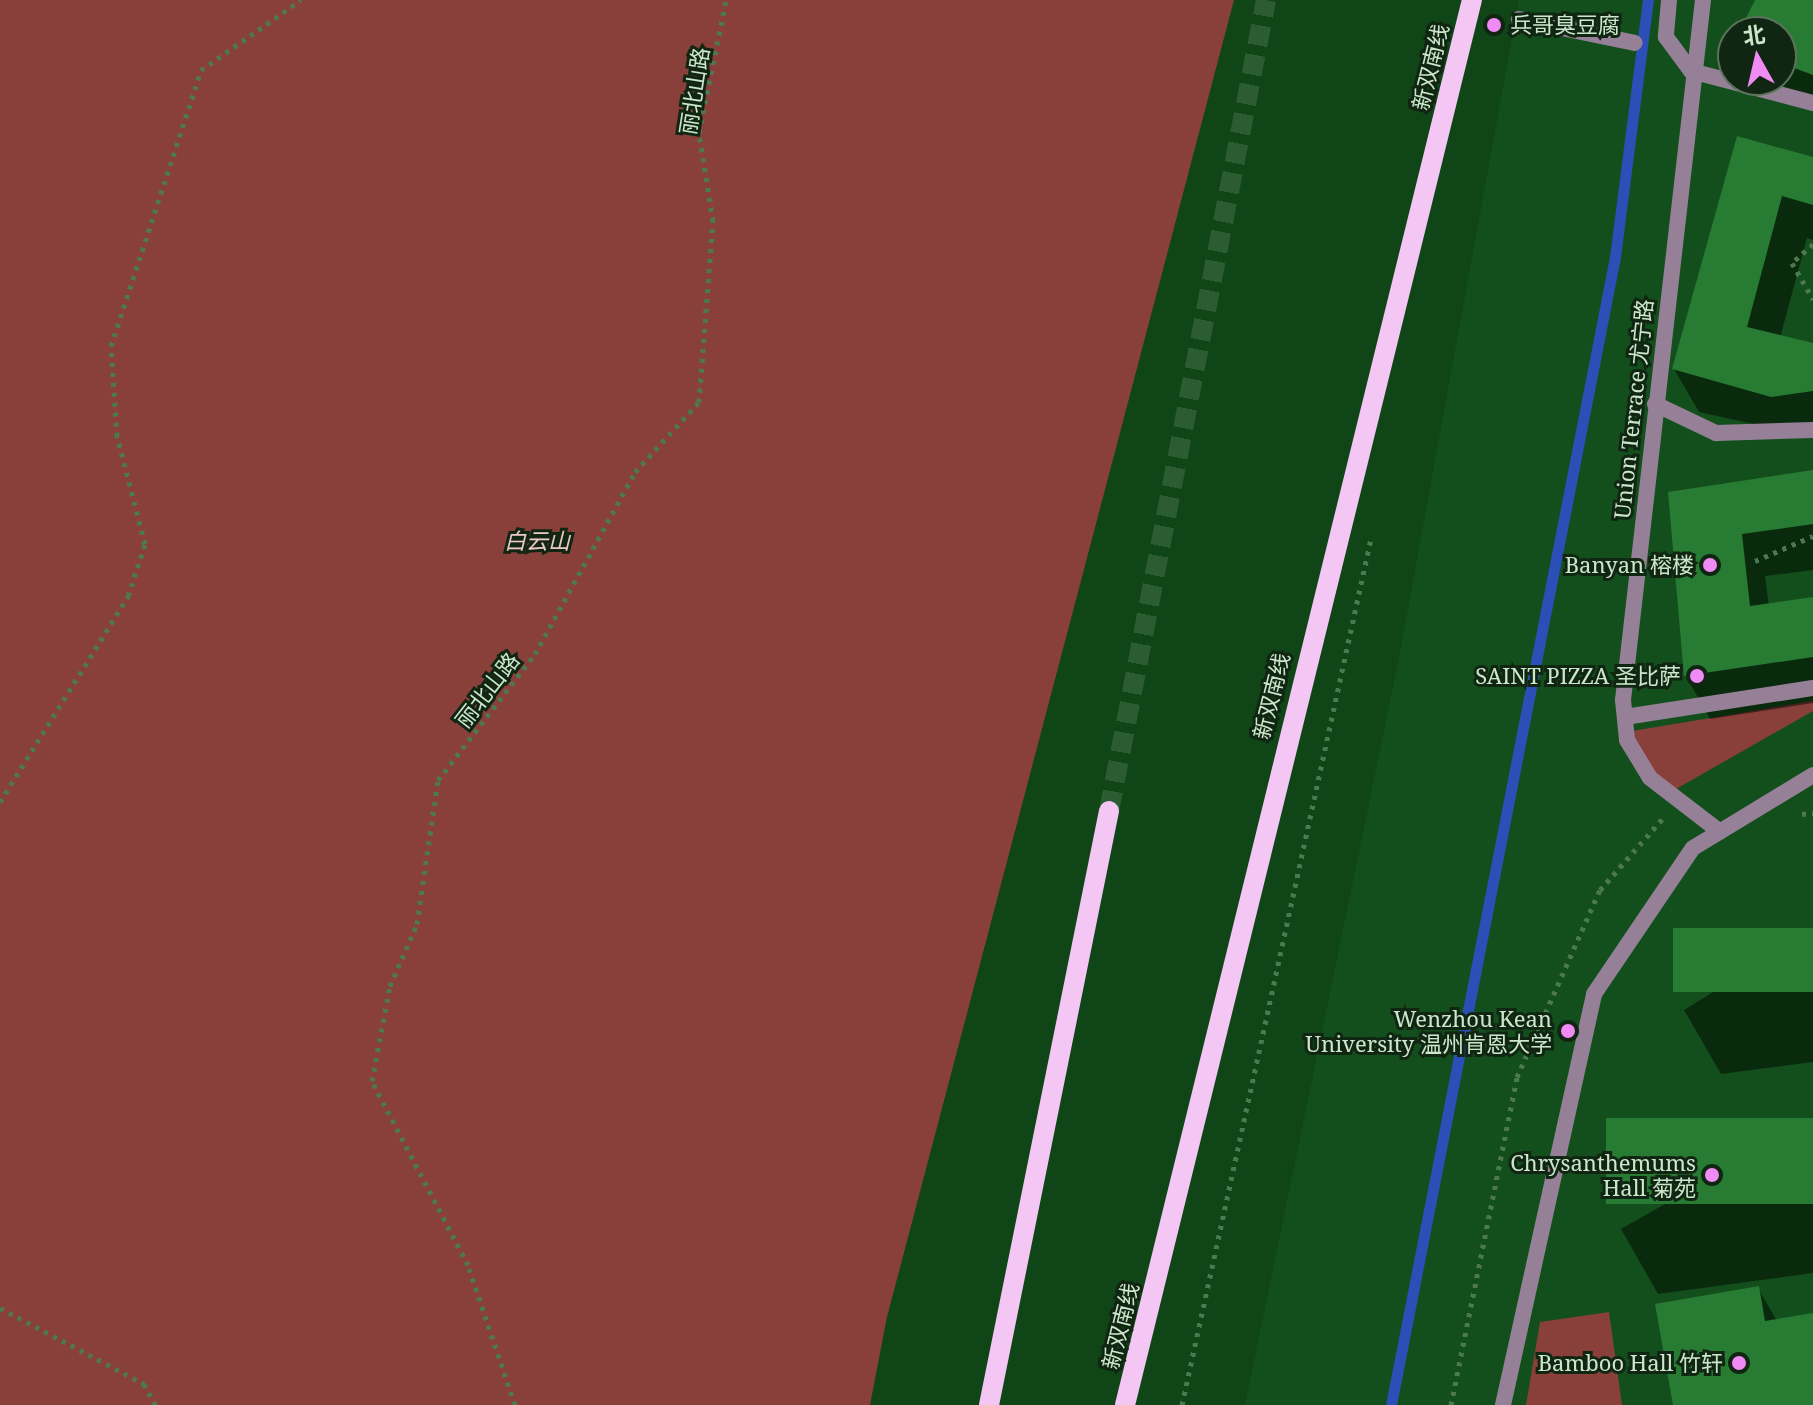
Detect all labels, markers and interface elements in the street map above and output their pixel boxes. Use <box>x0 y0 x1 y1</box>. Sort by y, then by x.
place label: 兵哥臭豆腐 <box>1510 12 1620 38</box>
marker: 兵哥臭豆腐 <box>1485 16 1503 34</box>
north arrow <box>1717 16 1797 96</box>
text: 北 <box>1741 18 1767 51</box>
street label: 新双南线 <box>1407 21 1453 113</box>
street label: 丽北山路 <box>674 45 714 137</box>
street label: Union Terrace 尤宁路 <box>1608 298 1658 520</box>
park label: 白云山 <box>504 528 570 554</box>
place label: Banyan 榕楼 <box>1565 552 1694 578</box>
marker: Banyan 榕楼 <box>1701 556 1719 574</box>
street label: 丽北山路 <box>450 647 524 733</box>
street label: 新双南线 <box>1248 650 1294 742</box>
place label: SAINT PIZZA 圣比萨 <box>1475 663 1681 689</box>
marker: SAINT PIZZA 圣比萨 <box>1688 667 1706 685</box>
place label: Wenzhou Kean University 温州肯恩大学 <box>1305 1005 1552 1056</box>
marker: Wenzhou Kean University 温州肯恩大学 <box>1559 1022 1577 1040</box>
place label: Chrysanthemums Hall 菊苑 <box>1510 1149 1696 1200</box>
marker: Chrysanthemums Hall 菊苑 <box>1703 1166 1721 1184</box>
street label: 新双南线 <box>1097 1280 1143 1372</box>
place label: Bamboo Hall 竹轩 <box>1538 1350 1723 1376</box>
marker: Bamboo Hall 竹轩 <box>1730 1354 1748 1372</box>

